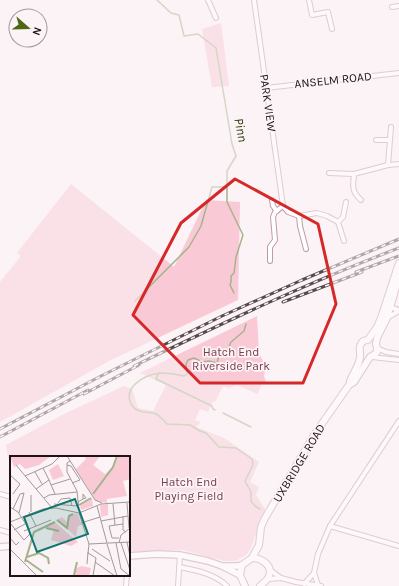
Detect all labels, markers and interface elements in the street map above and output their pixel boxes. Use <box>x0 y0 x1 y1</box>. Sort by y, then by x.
north arrow <box>8 8 48 48</box>
text: N <box>29 25 44 37</box>
street label: ANSELM ROAD <box>294 69 372 91</box>
street label: PARK VIEW <box>257 73 279 133</box>
water label: Pinn <box>231 117 251 143</box>
park label: Hatch End Riverside Park <box>192 345 270 373</box>
street label: UXBRIDGE ROAD <box>270 421 328 505</box>
inset map <box>10 456 130 576</box>
park label: Hatch End Playing Field <box>154 475 224 503</box>

